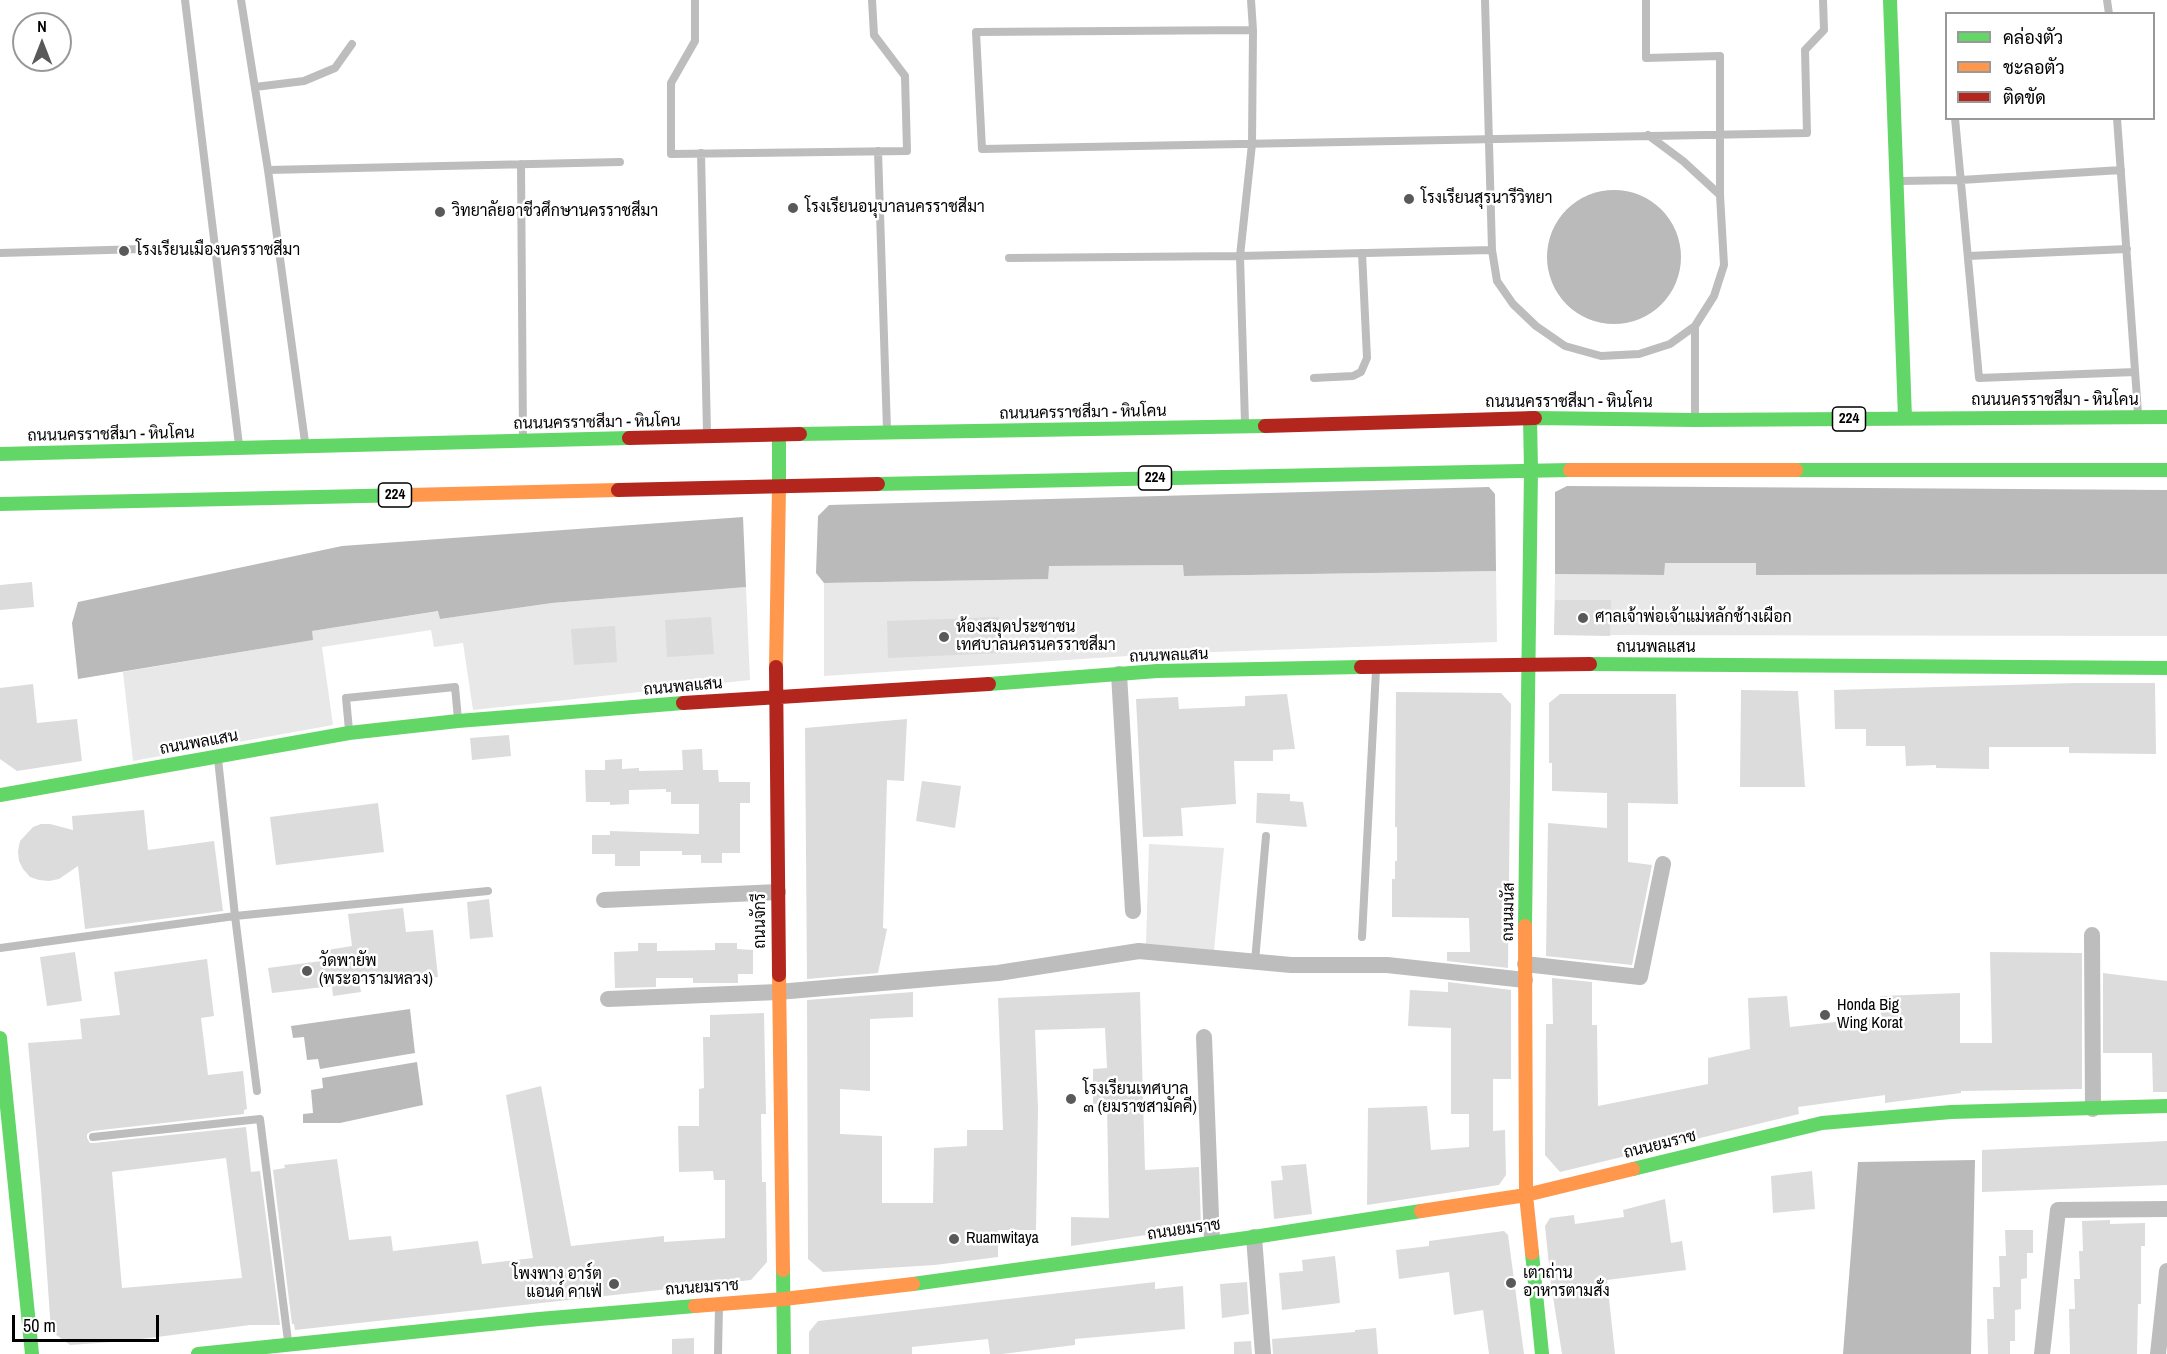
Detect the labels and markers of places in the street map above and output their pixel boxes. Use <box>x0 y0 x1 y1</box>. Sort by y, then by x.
place label: โรงเรียนสุรนารีวิทยา <box>1421 189 1552 209</box>
marker: โรงเรียนสุรนารีวิทยา <box>1402 192 1416 206</box>
place label: โรงเรียนอนุบาลนครราชสีมา <box>805 198 985 218</box>
marker: โรงเรียนอนุบาลนครราชสีมา <box>786 201 800 215</box>
place label: วิทยาลัยอาชีวศึกษานครราชสีมา <box>452 202 658 222</box>
marker: วิทยาลัยอาชีวศึกษานครราชสีมา <box>433 205 447 219</box>
place label: โรงเรียนเมืองนครราชสีมา <box>136 241 300 261</box>
marker: โรงเรียนเมืองนครราชสีมา <box>117 244 131 258</box>
place label: ศาลเจ้าพ่อเจ้าแม่หลักช้างเผือก <box>1595 608 1792 628</box>
marker: ศาลเจ้าพ่อเจ้าแม่หลักช้างเผือก <box>1576 611 1590 625</box>
place label: ห้องสมุดประชาชน เทศบาลนครนครราชสีมา <box>956 618 1116 656</box>
marker: ห้องสมุดประชาชน เทศบาลนครนครราชสีมา <box>937 630 951 644</box>
place label: วัดพายัพ (พระอารามหลวง) <box>319 952 433 990</box>
marker: วัดพายัพ (พระอารามหลวง) <box>300 964 314 978</box>
place label: Honda Big Wing Korat <box>1837 996 1903 1034</box>
marker: Honda Big Wing Korat <box>1818 1008 1832 1022</box>
place label: โรงเรียนเทศบาล ๓ (ยมราชสามัคคี) <box>1083 1080 1197 1118</box>
marker: โรงเรียนเทศบาล ๓ (ยมราชสามัคคี) <box>1064 1092 1078 1106</box>
place label: Ruamwitaya <box>966 1229 1039 1249</box>
marker: Ruamwitaya <box>947 1232 961 1246</box>
place label: เตาถ่าน อาหารตามสั่ง <box>1523 1264 1610 1302</box>
place label: โพงพาง อาร์ต แอนด์ คาเฟ่ <box>512 1265 602 1303</box>
marker: เตาถ่าน อาหารตามสั่ง <box>1504 1276 1518 1290</box>
marker: โพงพาง อาร์ต แอนด์ คาเฟ่ <box>607 1277 621 1291</box>

